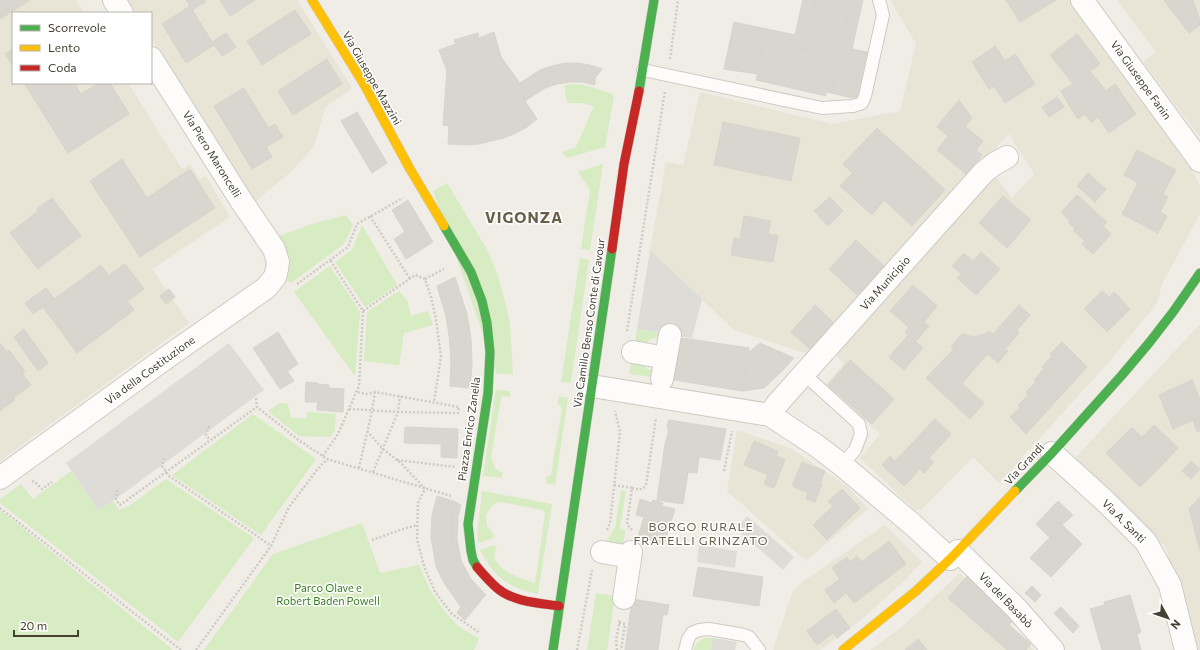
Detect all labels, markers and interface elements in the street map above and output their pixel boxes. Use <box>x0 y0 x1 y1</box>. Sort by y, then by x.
legend <box>12 12 152 84</box>
text: Scorrevole <box>48 20 106 34</box>
street label: Via Giuseppe Mazzini <box>340 29 405 127</box>
street label: Via Giuseppe Fanin <box>1108 38 1174 122</box>
text: Lento <box>48 40 80 54</box>
text: Coda <box>48 60 77 74</box>
street label: Via Piero Maroncelli <box>181 108 244 200</box>
district label: VIGONZA <box>485 208 563 226</box>
street label: Via Camillo Benso Conte di Cavour <box>570 237 607 408</box>
street label: Via Municipio <box>857 253 913 312</box>
street label: Via della Costituzione <box>102 333 197 407</box>
street label: Piazza Enrico Zanella <box>455 376 482 482</box>
street label: Via Grandi <box>1001 440 1046 487</box>
street label: Via A. Santi <box>1100 496 1149 545</box>
district label: BORGO RURALE FRATELLI GRINZATO <box>633 519 769 547</box>
street label: Via del Basabò <box>977 569 1036 630</box>
park label: Parco Olave e Robert Baden Powell <box>276 581 380 607</box>
north arrow <box>1148 598 1188 638</box>
scale bar <box>14 612 78 638</box>
text: N <box>1168 617 1184 632</box>
text: 20 m <box>20 618 47 632</box>

